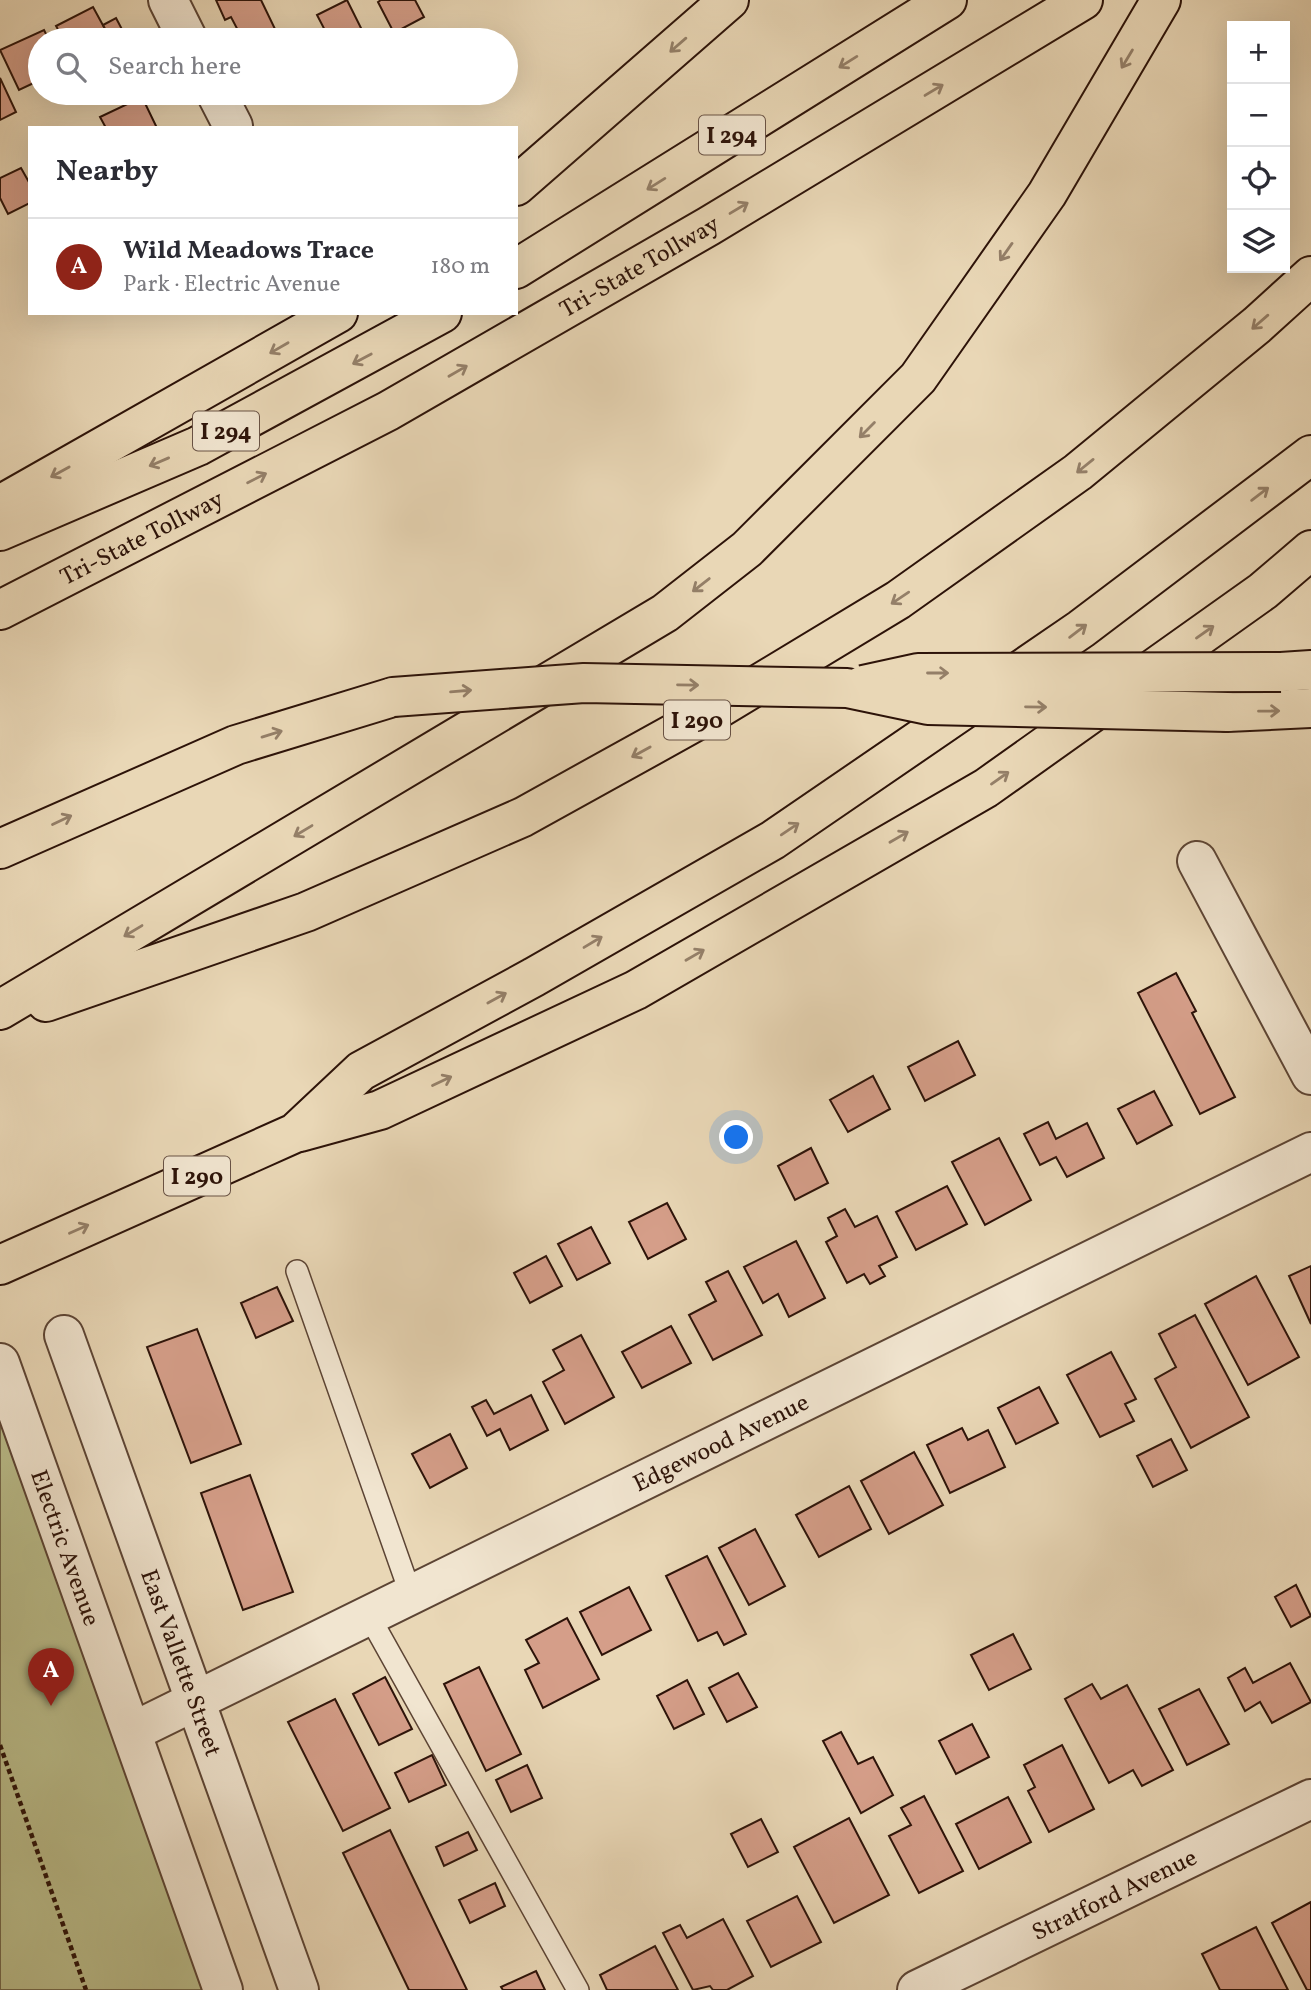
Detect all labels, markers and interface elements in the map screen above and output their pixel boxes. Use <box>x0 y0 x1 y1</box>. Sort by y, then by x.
map controls <box>1227 21 1290 273</box>
button: + <box>1227 21 1290 84</box>
search box <box>28 28 518 105</box>
one-way arrow <box>669 37 687 53</box>
icon: search <box>52 48 90 86</box>
one-way arrow <box>1119 48 1133 68</box>
text: Search here <box>108 49 241 85</box>
one-way arrow <box>839 55 858 70</box>
one-way arrow <box>924 83 944 97</box>
button: − <box>1227 84 1290 147</box>
road number: I 294 <box>699 116 765 154</box>
button: locate <box>1227 147 1290 210</box>
text: Nearby <box>56 151 158 193</box>
one-way arrow <box>646 177 666 191</box>
one-way arrow <box>729 201 749 215</box>
street label: Tri-State Tollway <box>554 208 727 327</box>
button: layers <box>1227 210 1290 273</box>
text: Wild Meadows Trace <box>123 233 374 269</box>
one-way arrow <box>999 242 1013 261</box>
text: A <box>71 251 87 283</box>
text: 180 m <box>431 251 490 283</box>
text: Park · Electric Avenue <box>123 269 340 301</box>
one-way arrow <box>1252 314 1270 330</box>
one-way arrow <box>269 341 289 355</box>
one-way arrow <box>352 352 372 366</box>
one-way arrow <box>447 364 467 378</box>
road number: I 294 <box>193 412 259 450</box>
one-way arrow <box>858 422 875 439</box>
one-way arrow <box>149 457 170 470</box>
one-way arrow <box>1076 458 1094 474</box>
one-way arrow <box>50 465 70 479</box>
one-way arrow <box>246 471 267 484</box>
street label: Tri-State Tollway <box>55 483 230 595</box>
one-way arrow <box>1250 486 1268 501</box>
one-way arrow <box>692 578 710 593</box>
one-way arrow <box>891 591 910 606</box>
one-way arrow <box>1068 623 1087 638</box>
one-way arrow <box>1195 625 1214 639</box>
one-way arrow <box>926 666 949 680</box>
one-way arrow <box>676 678 699 692</box>
one-way arrow <box>449 684 472 697</box>
road number: I 290 <box>664 700 730 740</box>
one-way arrow <box>1024 701 1047 714</box>
one-way arrow <box>1257 704 1280 718</box>
one-way arrow <box>261 726 283 739</box>
one-way arrow <box>631 745 651 759</box>
one-way arrow <box>990 771 1009 786</box>
one-way arrow <box>51 813 72 826</box>
one-way arrow <box>780 822 799 836</box>
one-way arrow <box>293 825 313 839</box>
one-way arrow <box>889 830 909 844</box>
one-way arrow <box>123 925 143 939</box>
one-way arrow <box>582 935 602 949</box>
one-way arrow <box>684 948 704 962</box>
one-way arrow <box>486 991 507 1004</box>
one-way arrow <box>431 1074 452 1087</box>
your location <box>719 1120 753 1154</box>
road number: I 290 <box>164 1156 230 1196</box>
one-way arrow <box>68 1222 89 1235</box>
street label: Edgewood Avenue <box>628 1387 815 1502</box>
street label: Electric Avenue <box>20 1466 107 1631</box>
street label: East Vallette Street <box>130 1565 229 1762</box>
pin: A <box>28 1648 74 1706</box>
street label: Stratford Avenue <box>1027 1842 1203 1951</box>

